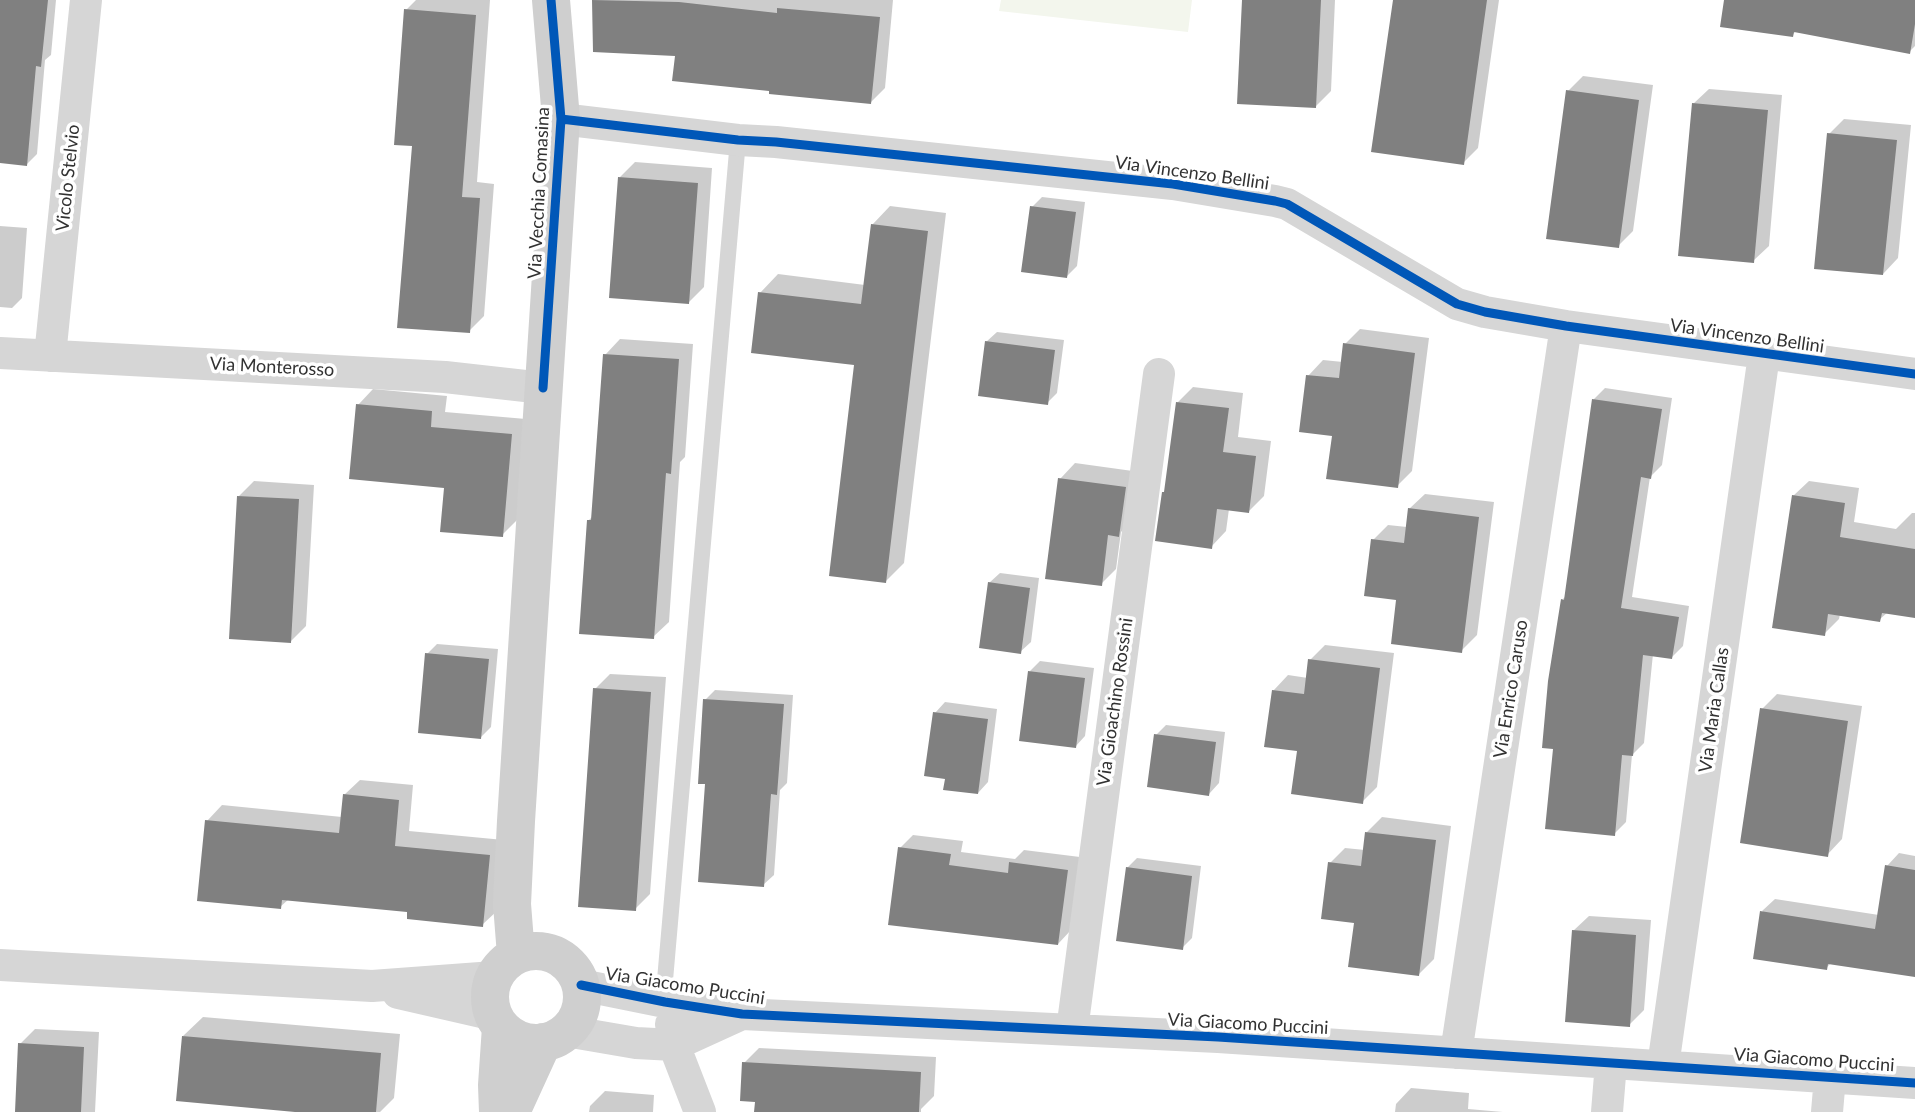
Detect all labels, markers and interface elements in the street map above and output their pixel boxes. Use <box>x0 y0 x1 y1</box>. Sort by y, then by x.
street label: Via Vecchia Comasina <box>524 106 554 280</box>
street label: Vicolo Stelvio <box>52 123 84 233</box>
street label: Via Vincenzo Bellini <box>1113 151 1271 195</box>
street label: Via Vincenzo Bellini <box>1668 314 1826 358</box>
street label: Via Monterosso <box>209 353 335 381</box>
street label: Via Gioachino Rossini <box>1093 617 1137 787</box>
street label: Via Enrico Caruso <box>1489 618 1533 760</box>
street label: Via Maria Callas <box>1695 646 1733 774</box>
street label: Via Giacomo Puccini <box>604 963 766 1009</box>
street label: Via Giacomo Puccini <box>1167 1009 1329 1039</box>
street label: Via Giacomo Puccini <box>1733 1044 1895 1076</box>

